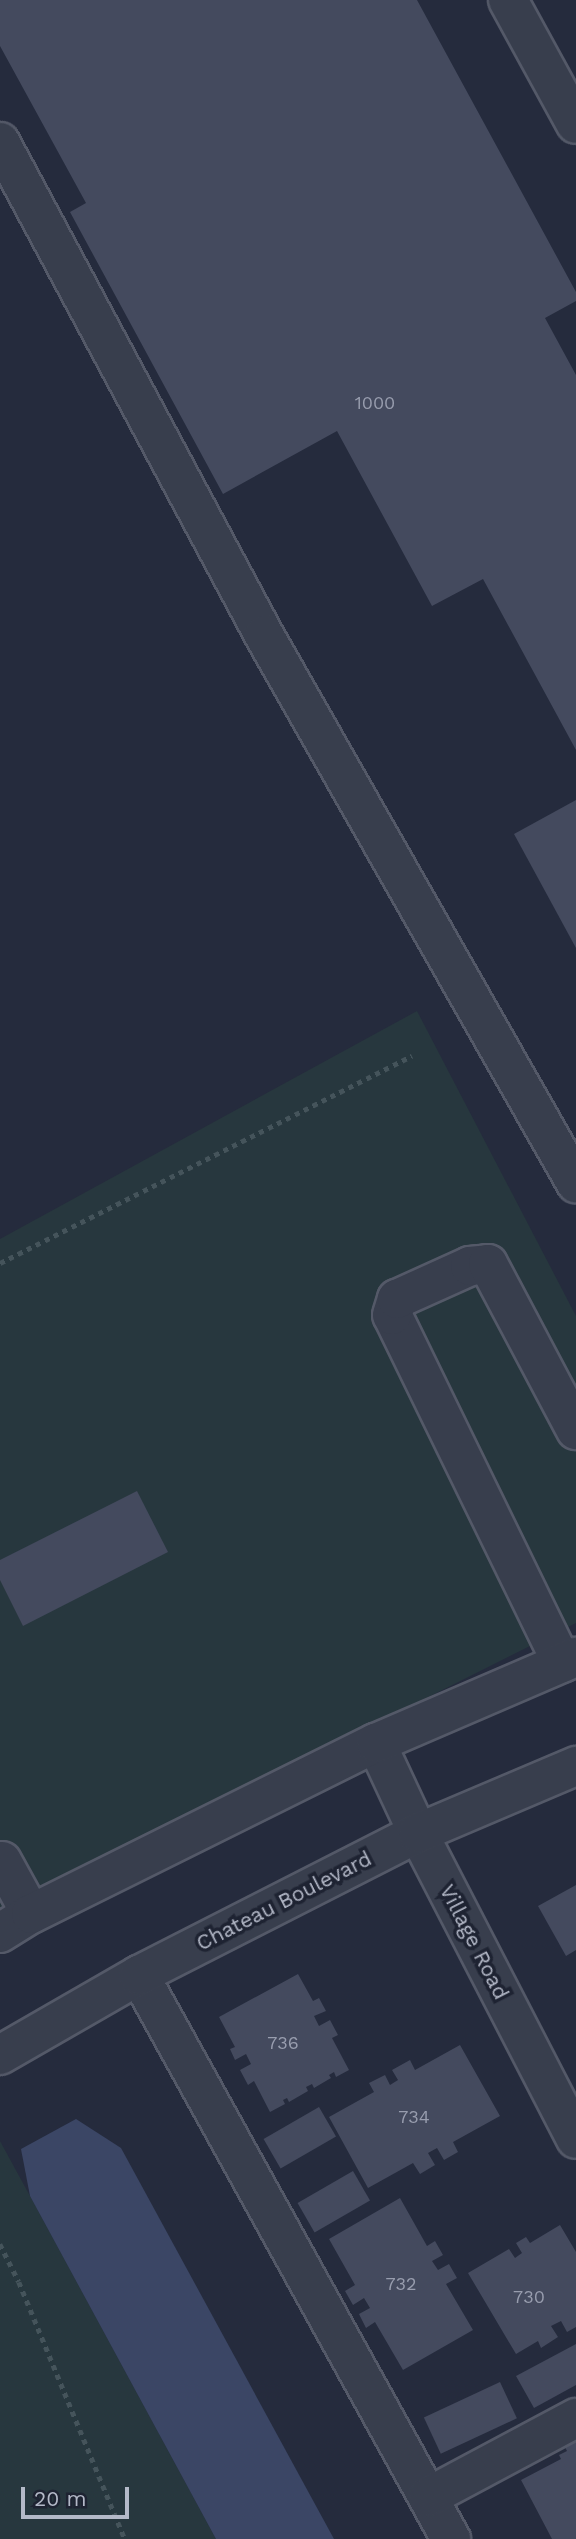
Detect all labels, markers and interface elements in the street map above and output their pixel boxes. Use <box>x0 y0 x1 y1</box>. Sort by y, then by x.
house number: 1000 <box>355 392 395 414</box>
street label: Chateau Boulevard <box>192 1846 376 1956</box>
street label: Village Road <box>434 1880 514 2004</box>
house number: 736 <box>267 2032 299 2054</box>
house number: 734 <box>398 2106 430 2128</box>
house number: 732 <box>385 2273 417 2295</box>
house number: 730 <box>513 2286 545 2308</box>
scale bar <box>24 2472 133 2516</box>
text: 20 m <box>34 2486 86 2511</box>

